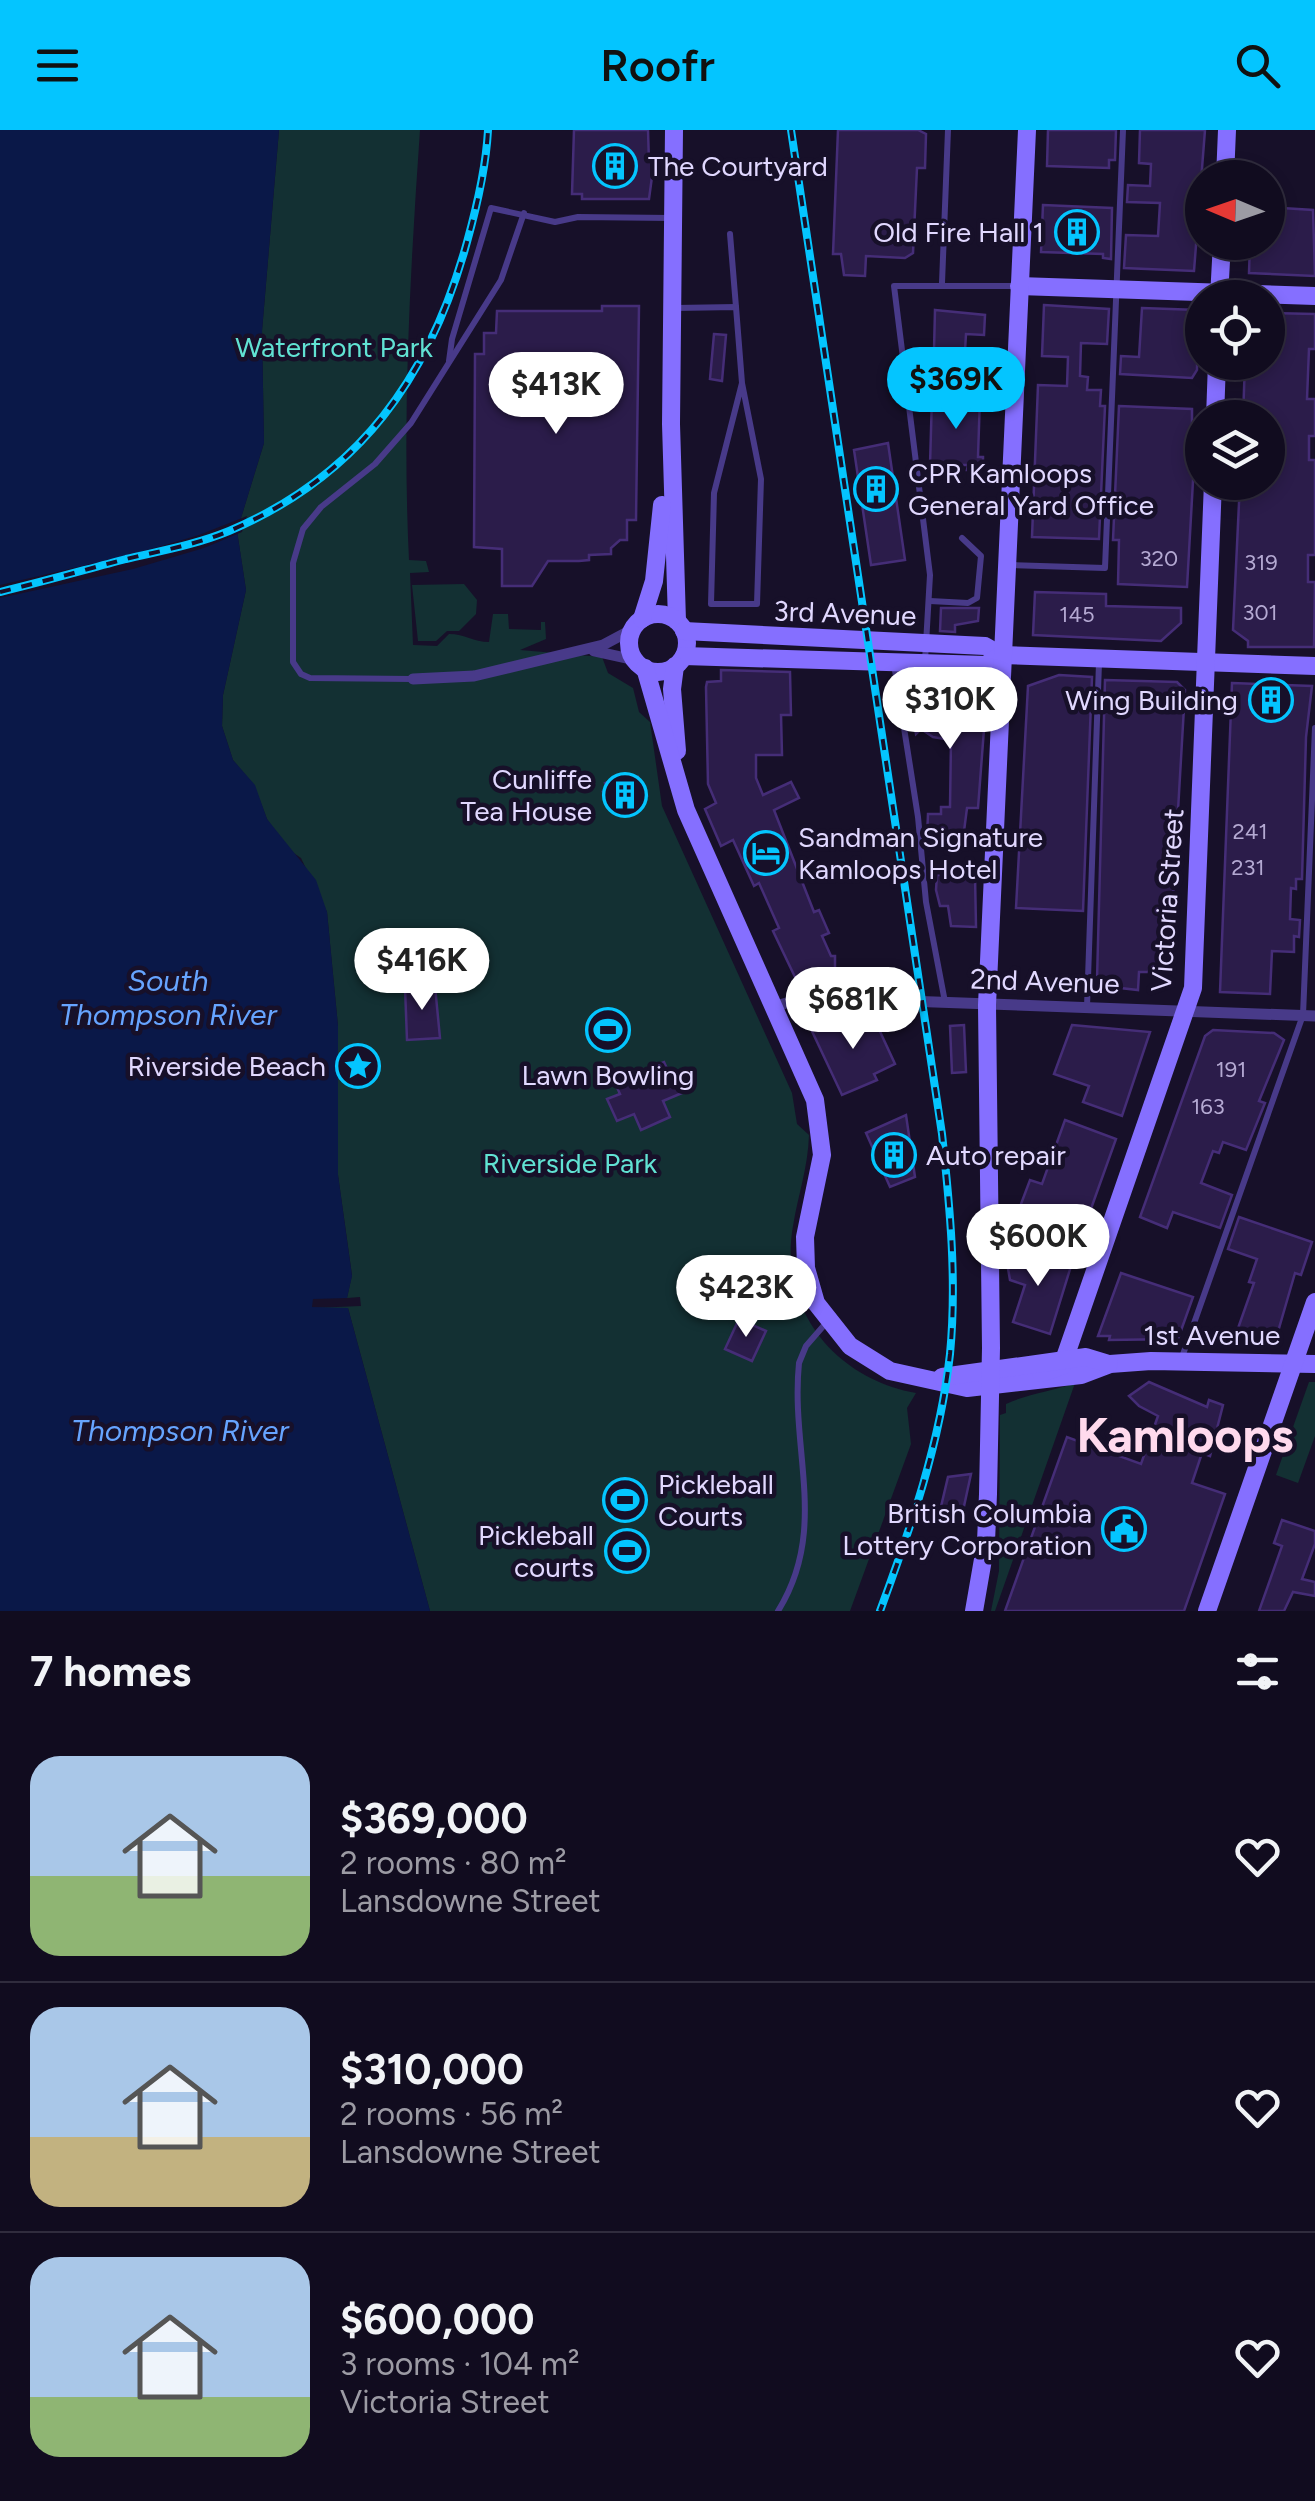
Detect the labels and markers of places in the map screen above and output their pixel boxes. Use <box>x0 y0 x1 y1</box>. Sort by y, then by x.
building icon: The Courtyard <box>592 143 638 189</box>
place label: The Courtyard <box>648 149 828 183</box>
building icon: Old Fire Hall 1 <box>1054 209 1100 255</box>
place label: Old Fire Hall 1 <box>873 215 1044 249</box>
pin: $369K <box>886 347 1026 432</box>
pin: $413K <box>486 352 626 437</box>
place label: CPR Kamloops General Yard Office <box>908 456 1154 522</box>
building icon: CPR Kamloops General Yard Office <box>853 466 899 512</box>
pin: $310K <box>880 667 1020 752</box>
building icon: Wing Building <box>1248 677 1294 723</box>
place label: Wing Building <box>1065 683 1238 717</box>
place label: Cunliffe Tea House <box>461 762 592 828</box>
building icon: Cunliffe Tea House <box>602 772 648 818</box>
place label: Sandman Signature Kamloops Hotel <box>798 820 1043 886</box>
hotel icon: Sandman Signature Kamloops Hotel <box>743 830 789 876</box>
pin: $416K <box>352 928 492 1013</box>
pin: $681K <box>783 967 923 1052</box>
sports icon: Lawn Bowling <box>585 1007 631 1053</box>
place icon: Riverside Beach <box>335 1043 381 1089</box>
place label: Riverside Beach <box>127 1049 326 1083</box>
place label: Lawn Bowling <box>522 1058 694 1092</box>
building icon: Auto repair <box>871 1132 917 1178</box>
place label: Auto repair <box>926 1138 1066 1172</box>
pin: $600K <box>968 1204 1108 1289</box>
pin: $423K <box>676 1255 816 1340</box>
place label: Pickleball Courts <box>658 1467 774 1533</box>
sports icon: Pickleball Courts <box>602 1477 648 1523</box>
place label: British Columbia Lottery Corporation <box>842 1496 1092 1562</box>
public building icon: British Columbia Lottery Corporation <box>1101 1506 1147 1552</box>
place label: Pickleball courts <box>478 1518 594 1584</box>
sports icon: Pickleball courts <box>604 1528 650 1574</box>

